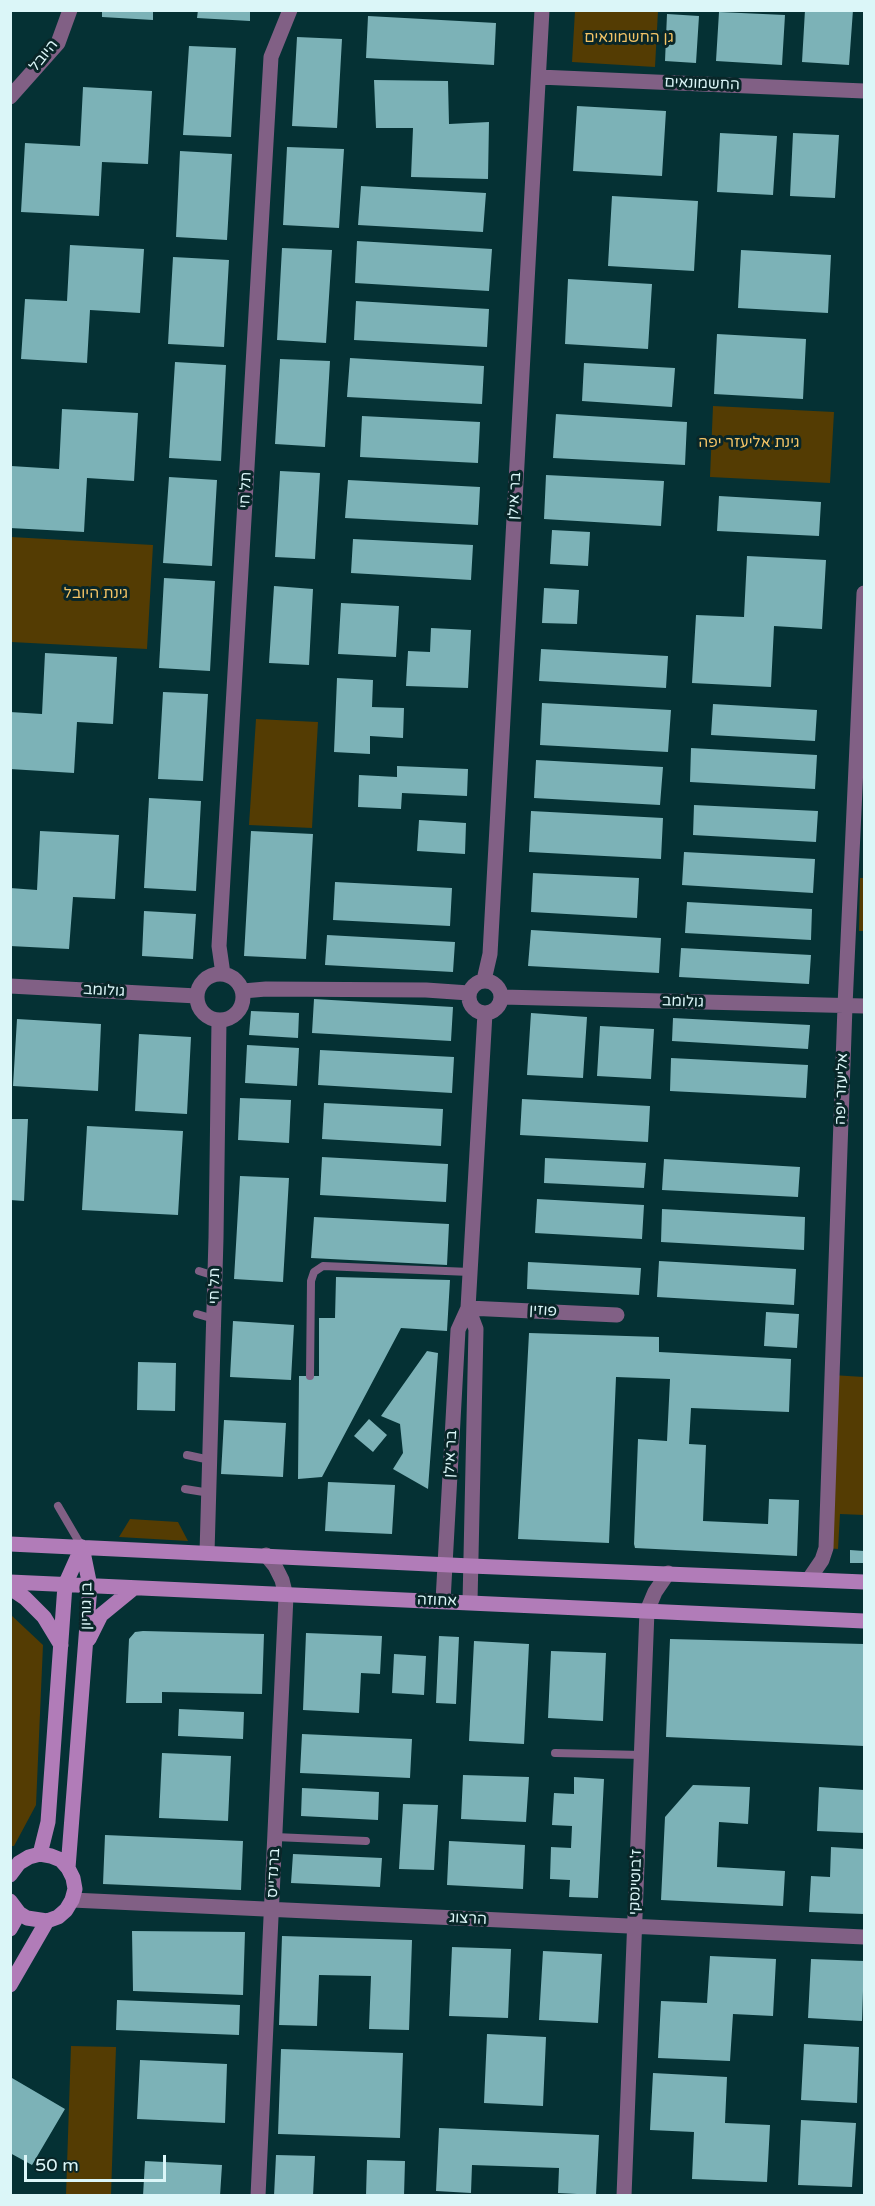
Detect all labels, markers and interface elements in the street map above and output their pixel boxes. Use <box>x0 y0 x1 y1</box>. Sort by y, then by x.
park label: גן החשמונאים <box>584 29 674 47</box>
street label: היובל <box>26 37 62 75</box>
street label: החשמונאים <box>664 74 740 94</box>
park label: גינת אליעזר יפה <box>698 434 800 452</box>
street label: תל חי <box>236 471 256 509</box>
street label: בר אילן <box>505 472 525 520</box>
park label: גינת היובל <box>64 585 128 603</box>
street label: גולומב <box>82 981 126 1001</box>
street label: גולומב <box>662 992 704 1012</box>
street label: אליעזר יפה <box>832 1053 852 1125</box>
street label: תל חי <box>206 1268 224 1304</box>
street label: פוזין <box>529 1301 557 1321</box>
street label: בר אילן <box>441 1430 461 1478</box>
street label: בן גוריון <box>78 1582 96 1630</box>
street label: אחוזה <box>417 1591 457 1611</box>
street label: ברנדייס <box>264 1848 284 1898</box>
street label: ז'בוטינסקי <box>626 1849 646 1915</box>
street label: הרצוג <box>449 1909 487 1929</box>
scale bar <box>27 2143 170 2181</box>
text: 50 m <box>35 2154 79 2176</box>

